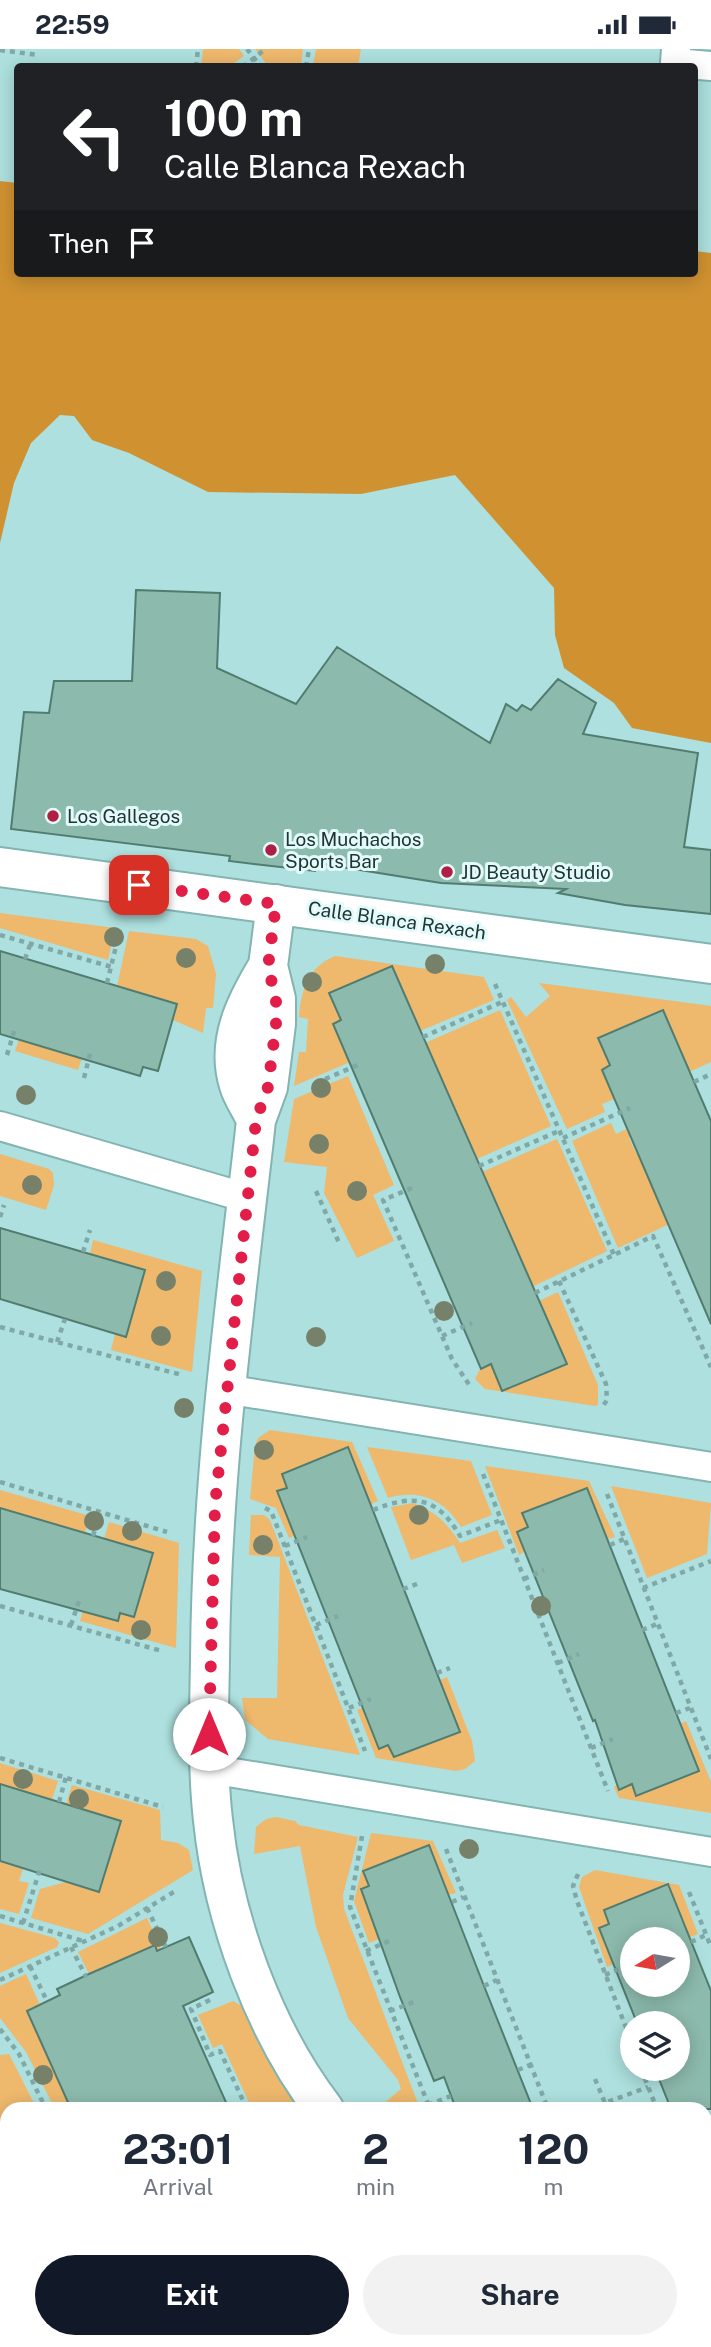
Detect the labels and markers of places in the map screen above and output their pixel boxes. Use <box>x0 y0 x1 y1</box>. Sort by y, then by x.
place label: Los Gallegos <box>67 805 180 827</box>
marker: Los Gallegos <box>45 808 61 824</box>
place label: Los Muchachos Sports Bar <box>285 828 421 872</box>
marker: Los Muchachos Sports Bar <box>263 842 279 858</box>
pin <box>109 855 169 915</box>
place label: JD Beauty Studio <box>461 861 611 883</box>
marker: JD Beauty Studio <box>439 864 455 880</box>

